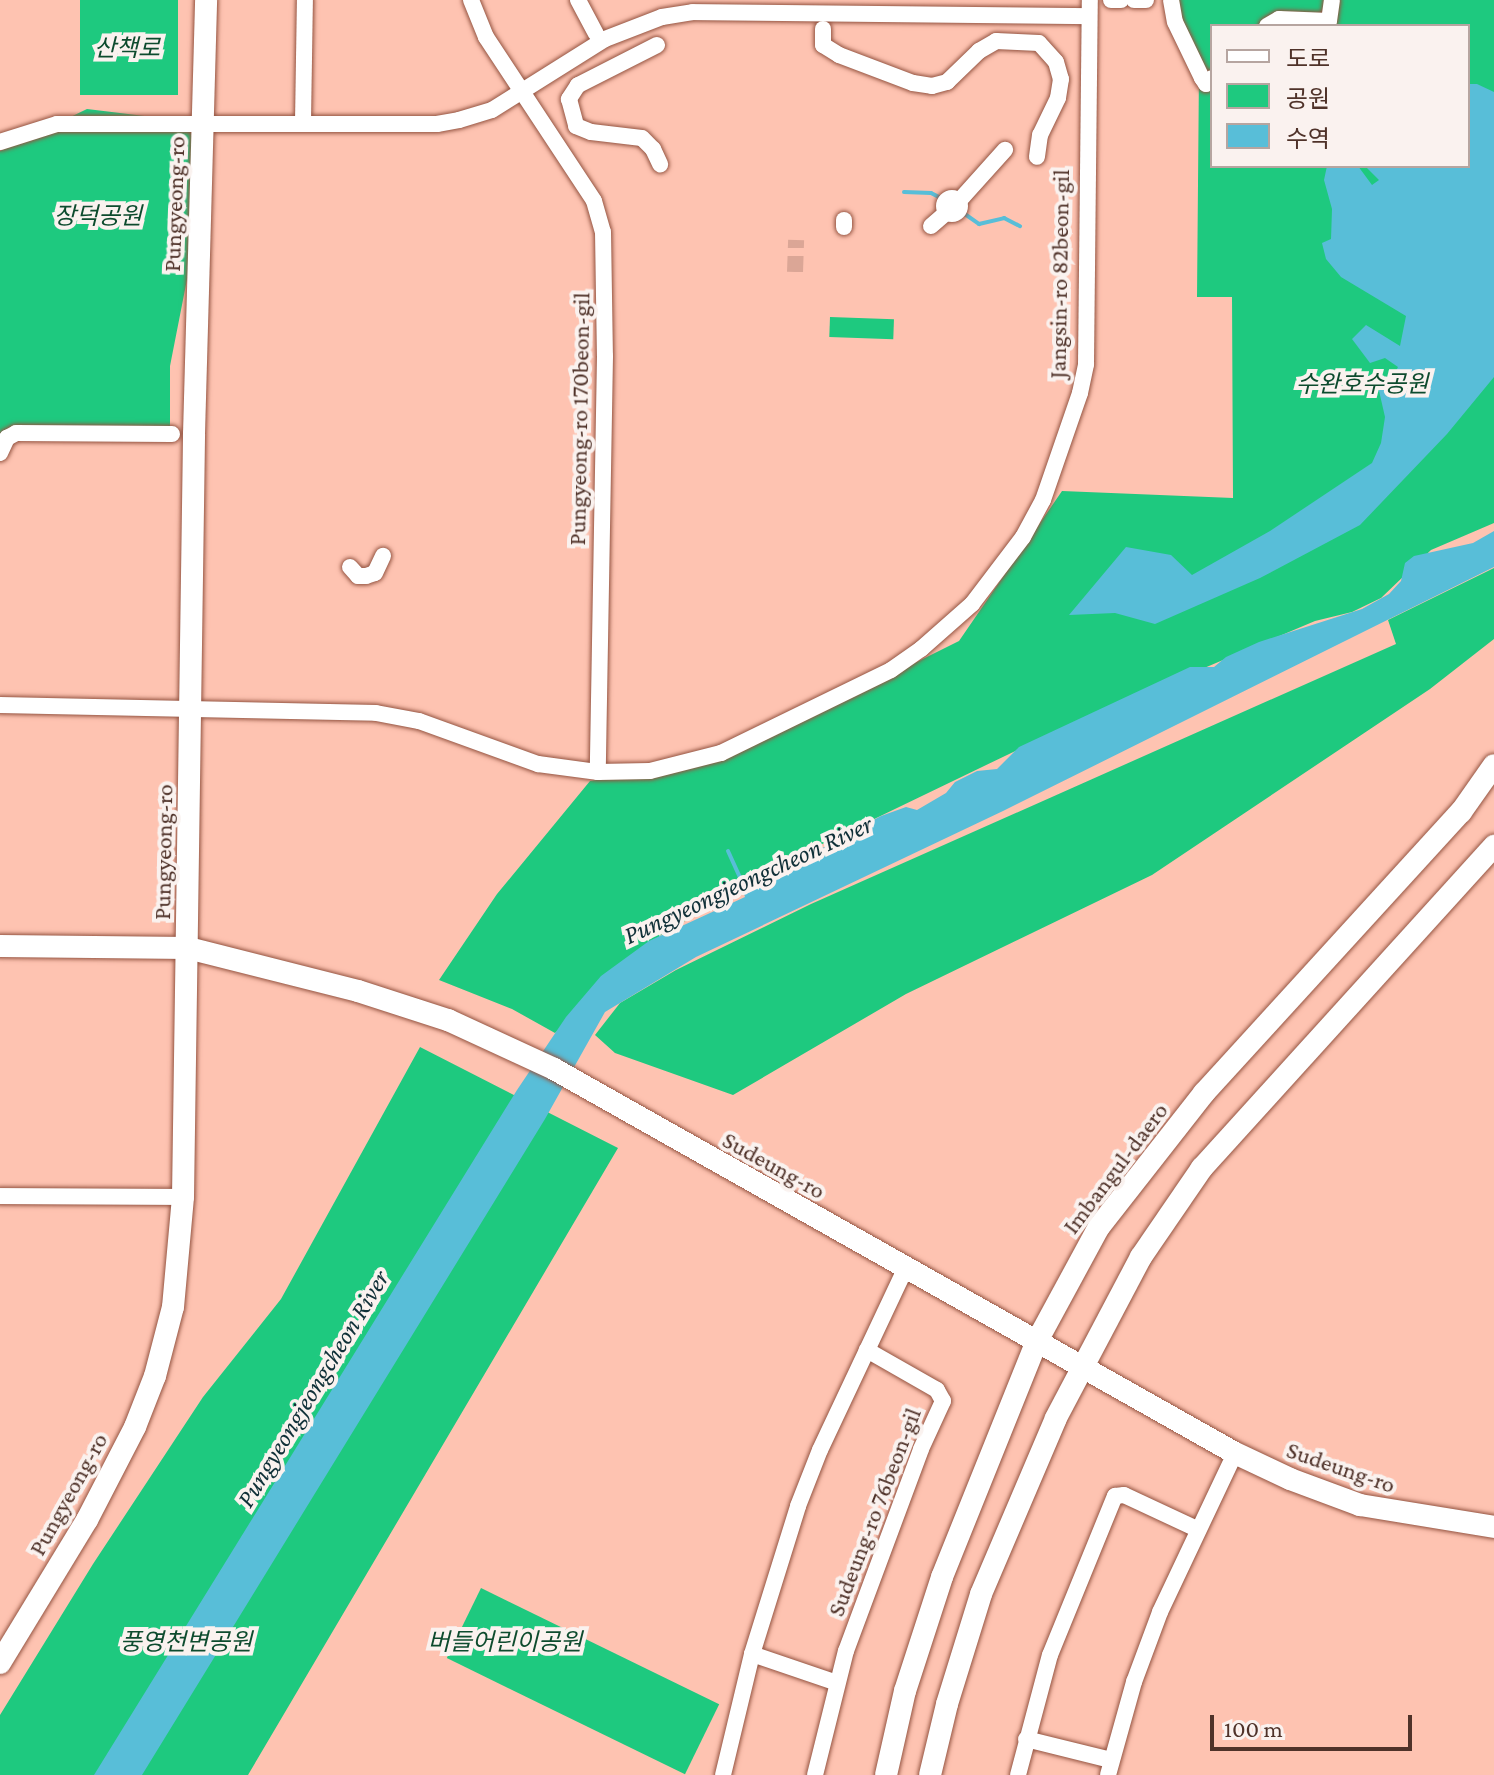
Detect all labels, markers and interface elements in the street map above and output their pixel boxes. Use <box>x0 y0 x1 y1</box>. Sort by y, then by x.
legend <box>1210 24 1470 168</box>
park label: 산책로 <box>94 34 160 62</box>
text: 도로 <box>1286 45 1330 72</box>
text: 공원 <box>1286 85 1330 112</box>
text: 수역 <box>1286 125 1330 152</box>
street label: Pungyeong-ro <box>157 136 191 272</box>
street label: Jangsin-ro 82beon-gil <box>1043 169 1075 379</box>
park label: 장덕공원 <box>54 202 142 230</box>
street label: Pungyeong-ro 170beon-gil <box>562 292 596 546</box>
park label: 수완호수공원 <box>1296 370 1428 398</box>
street label: Pungyeong-ro <box>147 784 179 920</box>
water label: Pungyeongjeongcheon River <box>619 809 877 951</box>
street label: Imbangul-daero <box>1056 1097 1174 1239</box>
street label: Sudeung-ro <box>718 1125 830 1205</box>
water label: Pungyeongjeongcheon River <box>230 1265 396 1513</box>
street label: Sudeung-ro 76beon-gil <box>821 1404 927 1620</box>
street label: Pungyeong-ro <box>23 1428 113 1560</box>
street label: Sudeung-ro <box>1283 1435 1399 1499</box>
park label: 풍영천변공원 <box>120 1628 252 1656</box>
park label: 버들어린이공원 <box>428 1628 582 1656</box>
scale bar <box>1214 1699 1416 1749</box>
text: 100 m <box>1224 1715 1283 1742</box>

